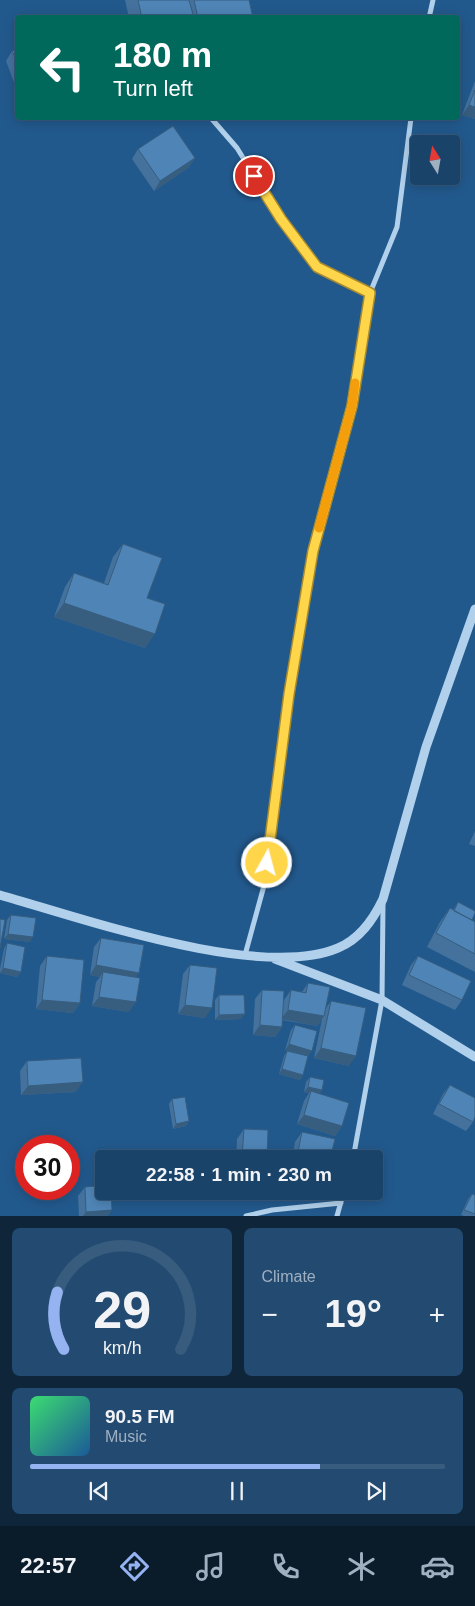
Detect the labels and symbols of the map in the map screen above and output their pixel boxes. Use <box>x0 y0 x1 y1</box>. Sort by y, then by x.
north arrow <box>410 135 460 185</box>
pin <box>233 155 275 197</box>
position arrow <box>240 836 292 888</box>
speed limit sign: 30 <box>15 1135 80 1200</box>

